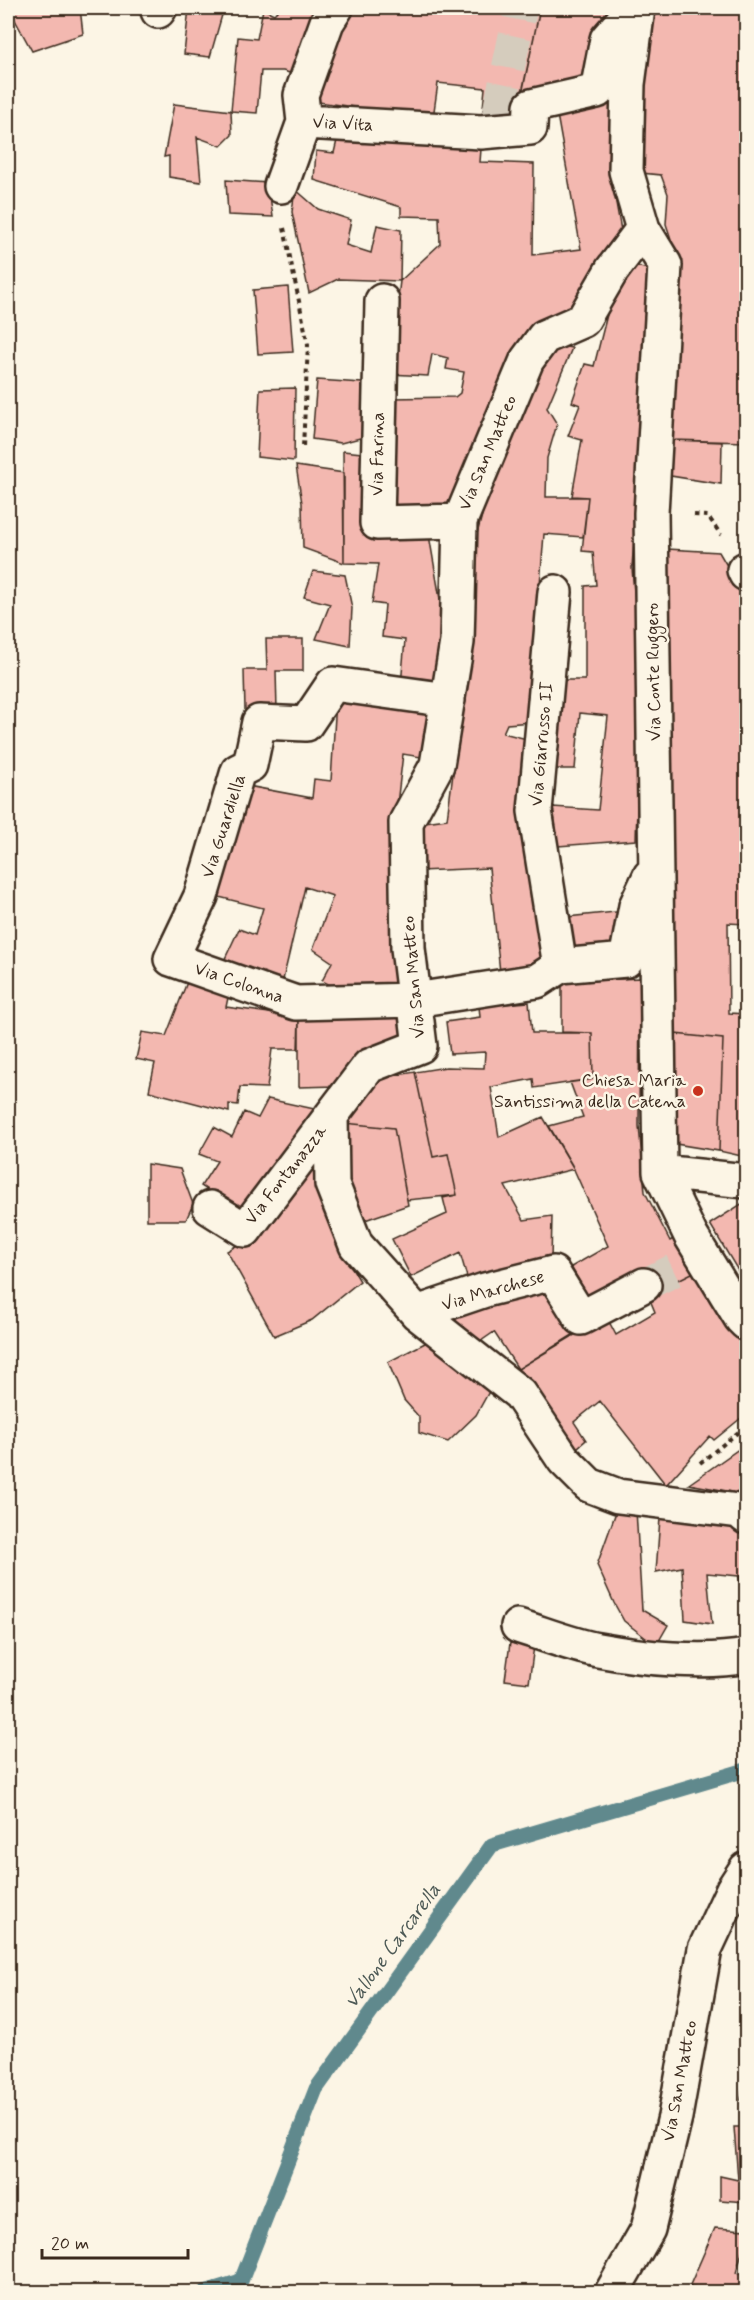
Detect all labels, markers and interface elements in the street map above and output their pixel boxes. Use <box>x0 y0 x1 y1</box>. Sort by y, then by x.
street label: Via Vita <box>312 110 374 138</box>
street label: Via San Matteo <box>453 392 523 514</box>
street label: Via Farina <box>365 412 391 496</box>
street label: Via Conte Ruggero <box>641 603 669 741</box>
street label: Via Giarrusso II <box>525 681 559 807</box>
street label: Via Guardiella <box>196 771 252 881</box>
street label: Via San Matteo <box>397 915 431 1039</box>
street label: Via Colonna <box>191 957 287 1009</box>
place label: Chiesa Maria Santissima della Catena <box>494 1069 686 1114</box>
marker: Chiesa Maria Santissima della Catena <box>691 1084 705 1098</box>
street label: Via Fontanazza <box>239 1120 333 1230</box>
street label: Via Marchese <box>439 1265 547 1317</box>
water label: Vallone Carcarella <box>338 1878 448 2014</box>
street label: Via San Matteo <box>656 2018 704 2144</box>
scale bar <box>42 2222 188 2260</box>
text: 20 m <box>51 2232 89 2256</box>

